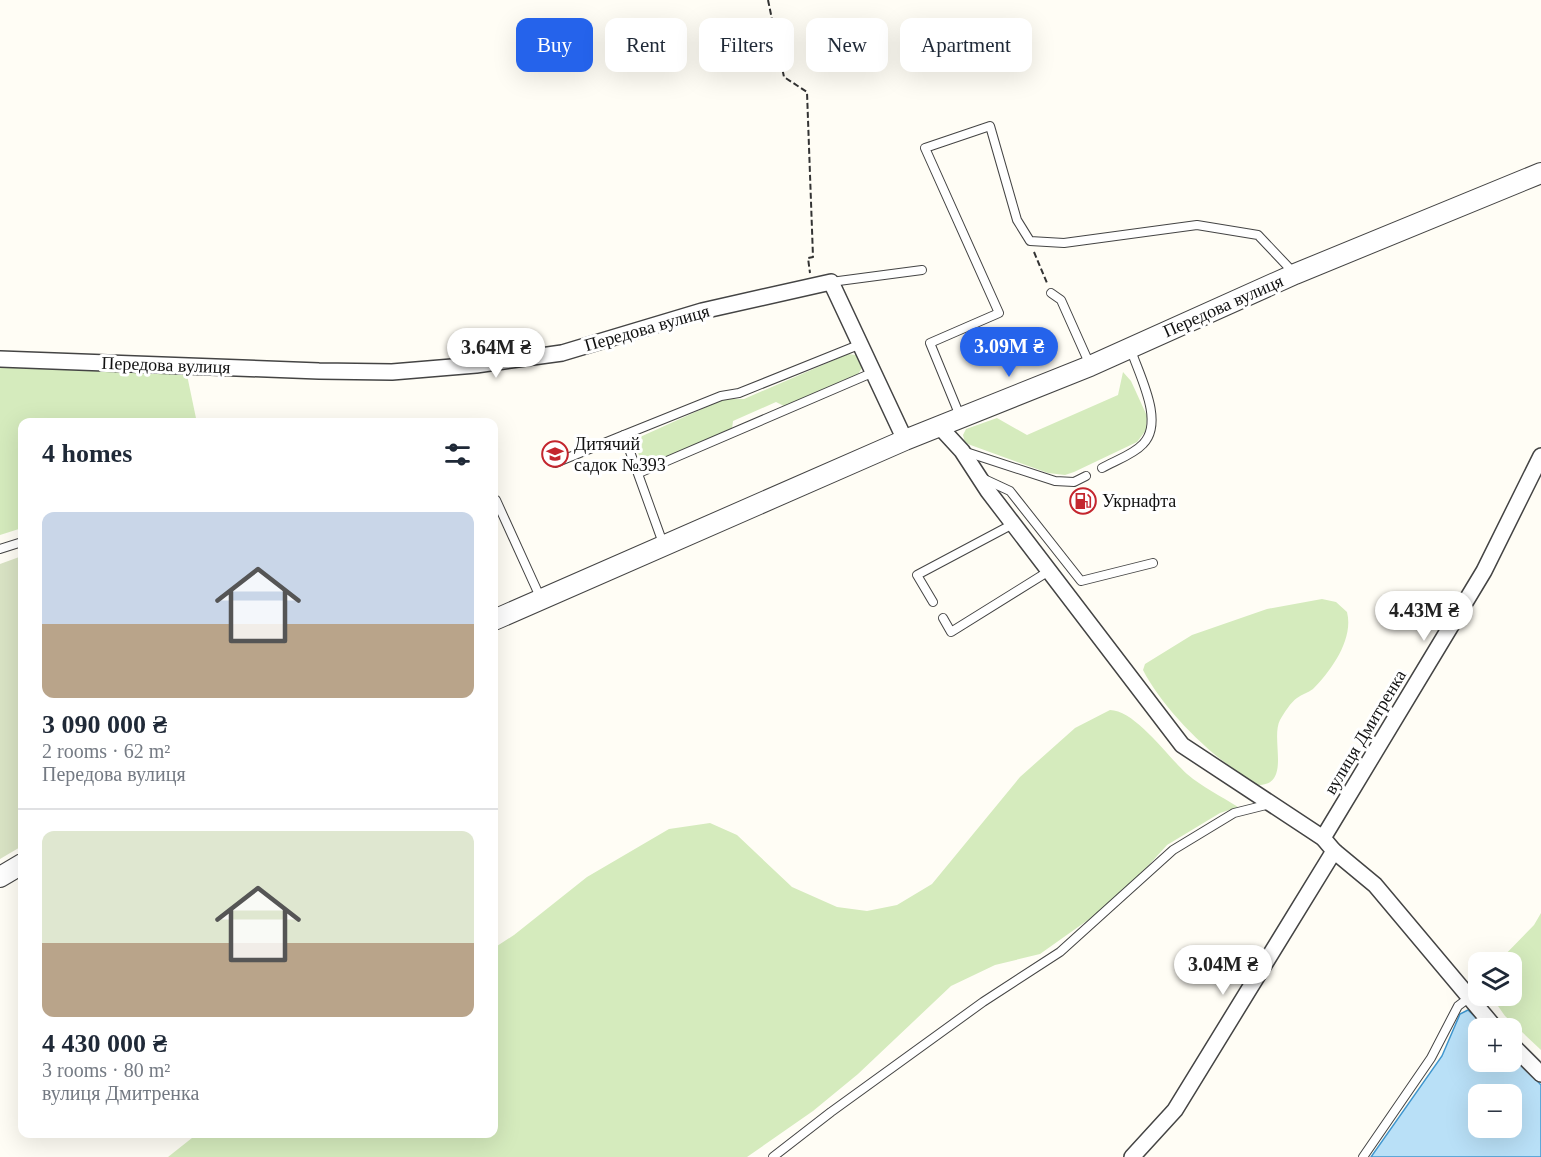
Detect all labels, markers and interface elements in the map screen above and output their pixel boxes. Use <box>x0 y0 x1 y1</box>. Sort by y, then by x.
chip: Buy <box>516 18 593 72</box>
chip: Rent <box>605 18 687 72</box>
chip: Filters <box>699 18 794 72</box>
chip: New <box>806 18 888 72</box>
chip: Apartment <box>900 18 1032 72</box>
street label: Передова вулиця <box>1160 271 1286 341</box>
street label: Передова вулиця <box>582 301 712 355</box>
pin: 3.09M ₴ <box>954 327 1064 378</box>
pin: 3.64M ₴ <box>441 328 551 379</box>
text: 3.09M ₴ <box>974 335 1044 357</box>
text: 3.64M ₴ <box>461 336 531 358</box>
street label: Передова вулиця <box>101 353 231 377</box>
place label: Дитячий садок №393 <box>574 434 666 475</box>
icon: filters <box>441 438 474 471</box>
text: 4 homes <box>42 439 132 468</box>
school or university icon: Дитячий садок №393 <box>540 439 570 469</box>
fuel station icon: Укрнафта <box>1068 486 1098 516</box>
place label: Укрнафта <box>1102 491 1176 511</box>
icon: home <box>204 551 312 659</box>
pin: 4.43M ₴ <box>1369 591 1479 642</box>
text: 4.43M ₴ <box>1389 599 1459 621</box>
street label: вулиця Дмитренка <box>1320 666 1410 798</box>
text: 3 090 000 ₴ <box>42 710 167 739</box>
text: 2 rooms · 62 m² <box>42 740 170 762</box>
text: Передова вулиця <box>42 763 186 785</box>
icon: home <box>204 870 312 978</box>
pin: 3.04M ₴ <box>1168 945 1278 996</box>
map controls <box>1468 952 1522 1138</box>
button: layers <box>1468 952 1522 1006</box>
text: 3.04M ₴ <box>1188 953 1258 975</box>
button: + <box>1468 1018 1522 1072</box>
text: 4 430 000 ₴ <box>42 1029 167 1058</box>
text: 3 rooms · 80 m² <box>42 1059 170 1081</box>
text: вулиця Дмитренка <box>42 1082 199 1104</box>
button: − <box>1468 1084 1522 1138</box>

